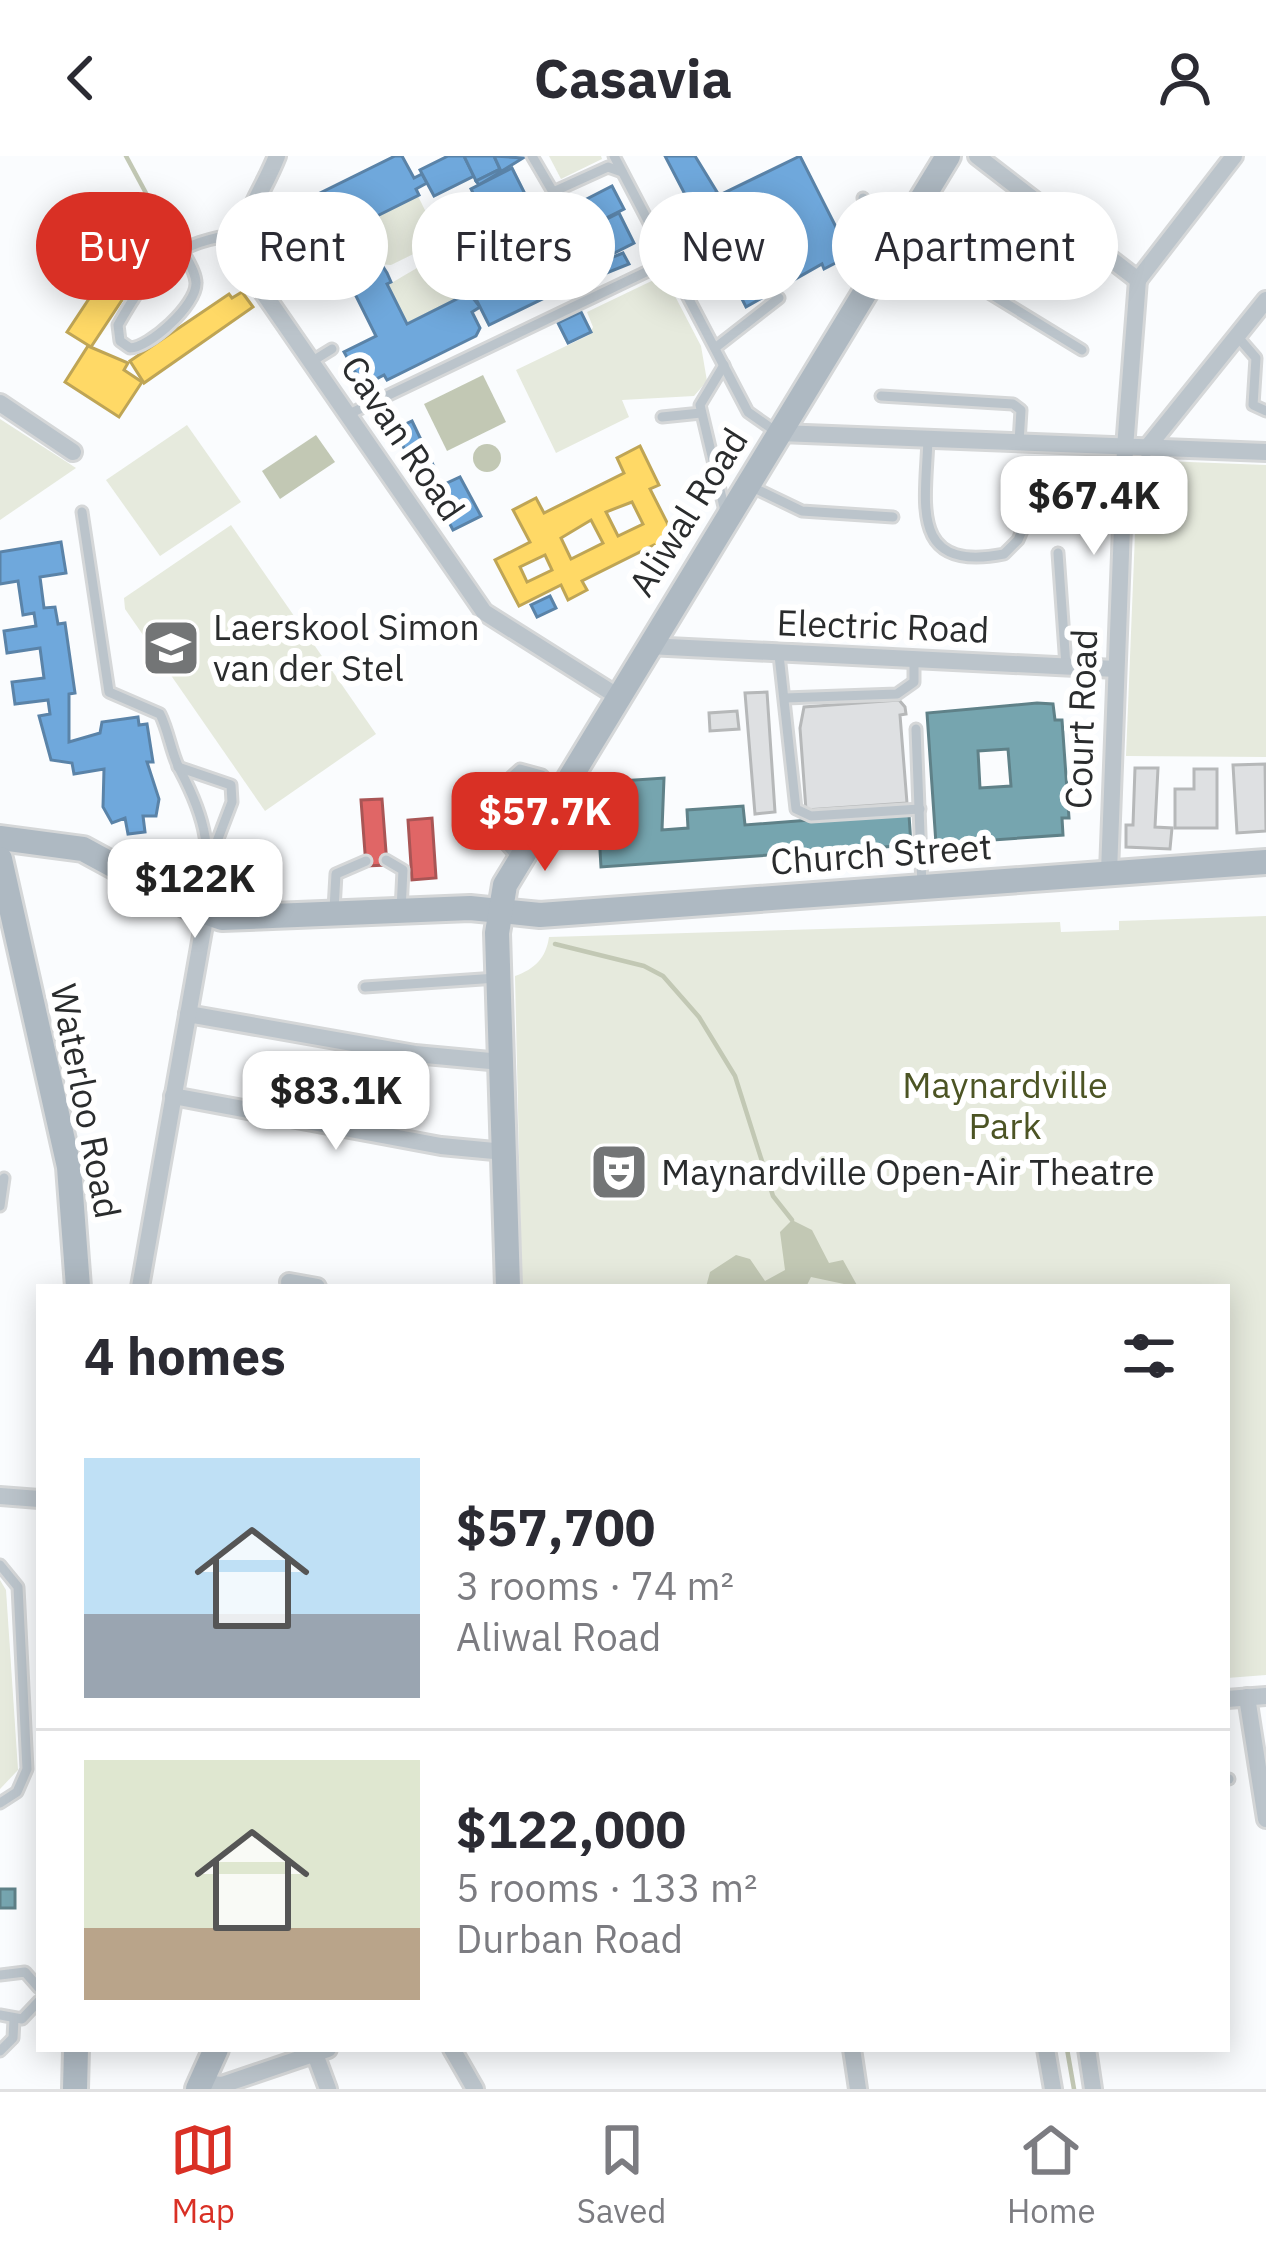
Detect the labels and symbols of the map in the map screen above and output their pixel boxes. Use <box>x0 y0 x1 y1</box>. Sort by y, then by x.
street label: Cavan Road <box>331 346 476 529</box>
street label: Aliwal Road <box>617 419 758 605</box>
pin: $67.4K <box>996 456 1192 558</box>
street label: Electric Road <box>776 598 990 653</box>
place label: Laerskool Simon van der Stel <box>213 603 480 691</box>
school or university icon: Laerskool Simon van der Stel <box>140 617 202 679</box>
street label: Court Road <box>1054 628 1107 810</box>
pin: $57.7K <box>447 772 643 874</box>
street label: Church Street <box>769 822 993 885</box>
pin: $122K <box>111 839 279 941</box>
street label: Waterloo Road <box>41 980 132 1222</box>
pin: $83.1K <box>238 1051 434 1153</box>
park label: Maynardville Park <box>902 1061 1108 1149</box>
theatre icon: Maynardville Open-Air Theatre <box>588 1141 650 1203</box>
place label: Maynardville Open-Air Theatre <box>661 1148 1155 1195</box>

